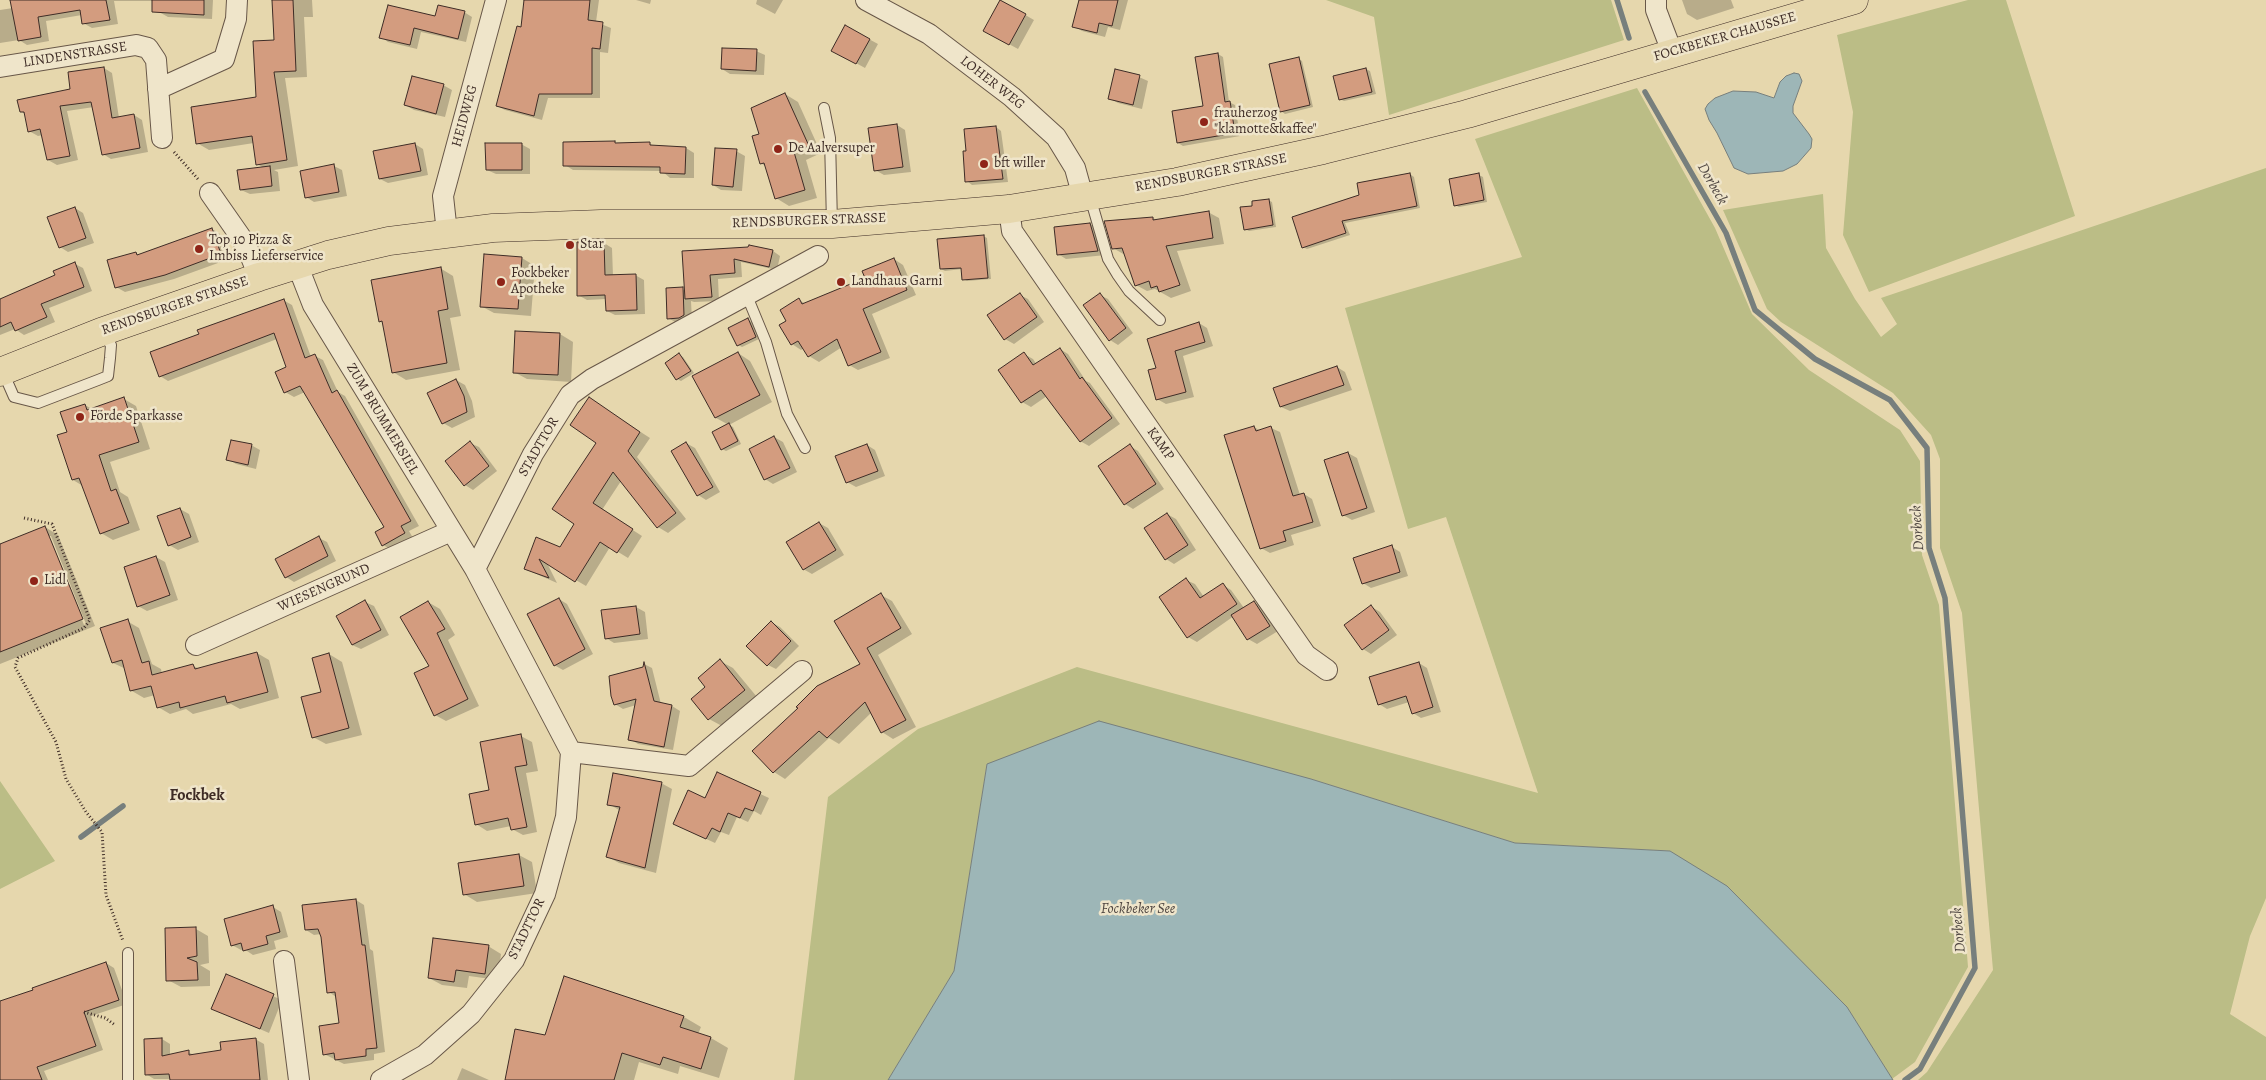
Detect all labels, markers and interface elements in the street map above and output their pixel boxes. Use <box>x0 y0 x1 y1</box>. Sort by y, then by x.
street label: FOCKBEKER CHAUSSEE <box>1652 9 1798 65</box>
street label: LINDENSTRASSE <box>22 38 128 72</box>
street label: LOHER WEG <box>956 53 1028 113</box>
street label: HEIDWEG <box>449 83 481 149</box>
place label: frauherzog "klamotte&kaffee" <box>1214 106 1317 138</box>
marker: frauherzog "klamotte&kaffee" <box>1198 116 1210 128</box>
place label: De Aalversuper <box>788 141 875 157</box>
marker: De Aalversuper <box>772 143 784 155</box>
street label: RENDSBURGER STRASSE <box>1134 150 1288 196</box>
place label: bft willer <box>994 156 1045 172</box>
marker: bft willer <box>978 158 990 170</box>
water label: Dorbeck <box>1693 160 1731 208</box>
street label: RENDSBURGER STRASSE <box>732 210 886 232</box>
place label: Top 10 Pizza & Imbiss Lieferservice <box>209 233 324 266</box>
place label: Star <box>580 237 604 253</box>
marker: Star <box>564 239 576 251</box>
marker: Top 10 Pizza & Imbiss Lieferservice <box>193 243 205 255</box>
place label: Fockbeker Apotheke <box>511 266 569 298</box>
street label: RENDSBURGER STRASSE <box>99 273 251 339</box>
place label: Landhaus Garni <box>851 274 942 290</box>
marker: Fockbeker Apotheke <box>495 276 507 288</box>
marker: Landhaus Garni <box>835 276 847 288</box>
street label: ZUM BRUMMERSIEL <box>342 360 422 478</box>
place label: Förde Sparkasse <box>90 409 183 425</box>
marker: Förde Sparkasse <box>74 411 86 423</box>
street label: STADTTOR <box>515 414 563 480</box>
street label: KAMP <box>1143 424 1177 464</box>
water label: Dorbeck <box>1907 505 1929 551</box>
street label: WIESENGRUND <box>275 560 373 616</box>
place label: Lidl <box>44 573 66 589</box>
marker: Lidl <box>28 575 40 587</box>
district label: Fockbek <box>170 786 224 806</box>
street label: STADTTOR <box>505 896 549 962</box>
water label: Fockbeker See <box>1101 900 1175 918</box>
water label: Dorbeck <box>1948 907 1970 953</box>

